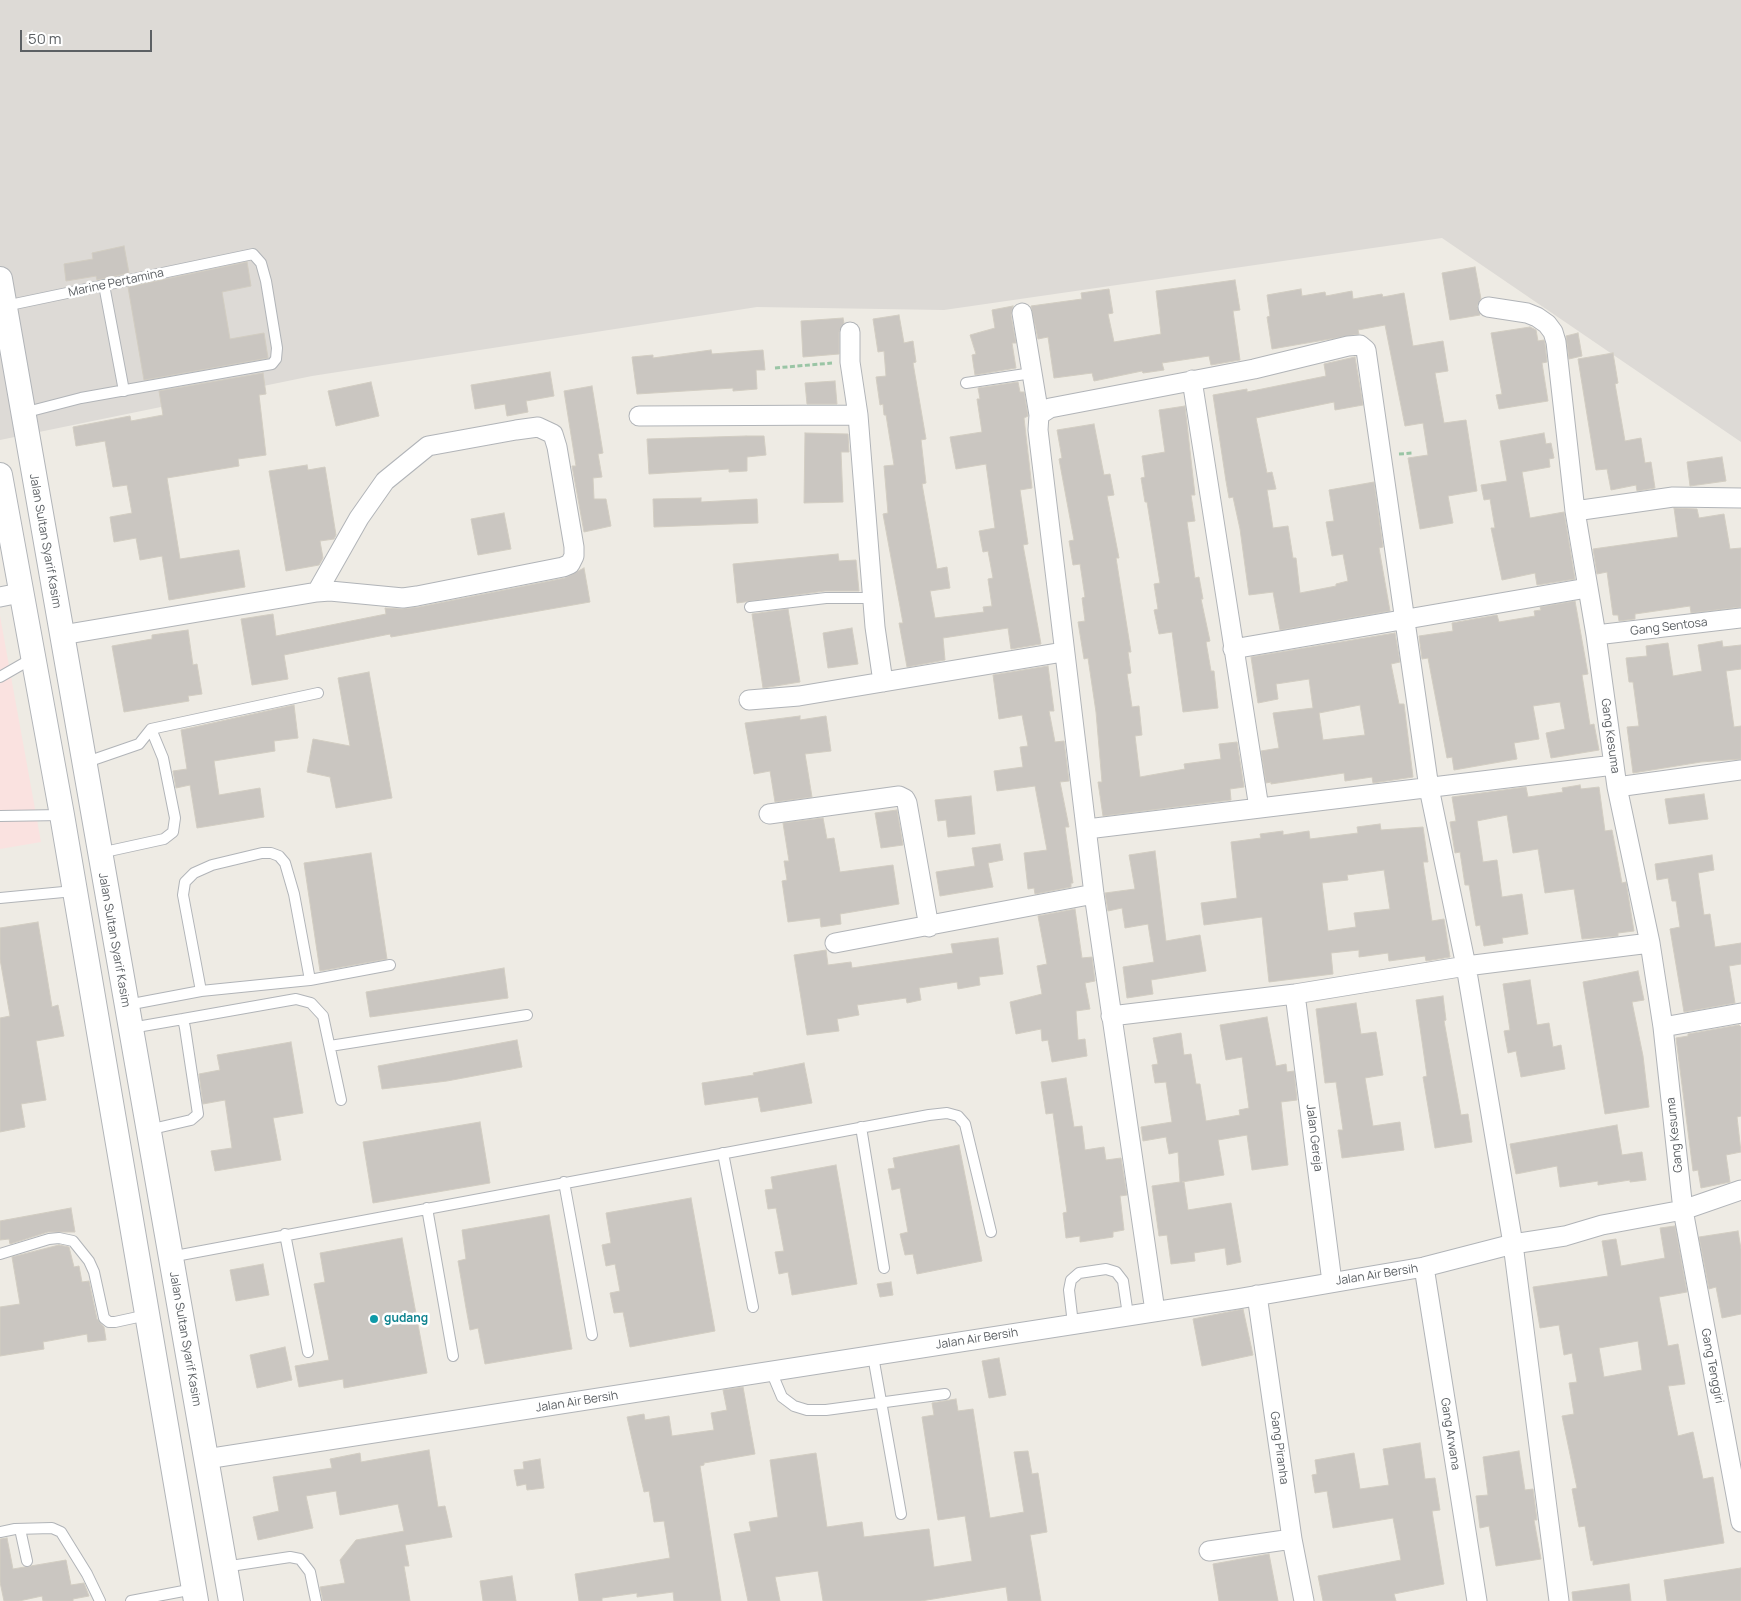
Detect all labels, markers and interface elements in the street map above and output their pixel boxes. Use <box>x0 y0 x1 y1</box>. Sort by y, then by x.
scale bar <box>22 20 155 52</box>
text: 50 m <box>28 28 62 49</box>
street label: Marine Pertamina <box>67 266 165 300</box>
street label: Jalan Sultan Syarif Kasim <box>26 473 64 609</box>
street label: Gang Sentosa <box>1630 615 1708 639</box>
street label: Gang Kesuma <box>1598 698 1622 774</box>
street label: Jalan Sultan Syarif Kasim <box>95 872 133 1008</box>
street label: Gang Kesuma <box>1664 1097 1686 1173</box>
street label: Jalan Gereja <box>1303 1104 1325 1172</box>
street label: Jalan Air Bersih <box>1335 1261 1419 1289</box>
street label: Jalan Sultan Syarif Kasim <box>166 1271 204 1407</box>
place label: gudang <box>384 1312 428 1326</box>
marker: gudang <box>368 1313 380 1325</box>
street label: Jalan Air Bersih <box>935 1325 1019 1353</box>
street label: Gang Tenggiri <box>1698 1327 1726 1405</box>
street label: Jalan Air Bersih <box>535 1388 619 1416</box>
street label: Gang Arwana <box>1437 1397 1463 1471</box>
street label: Gang Piranha <box>1267 1411 1291 1485</box>

